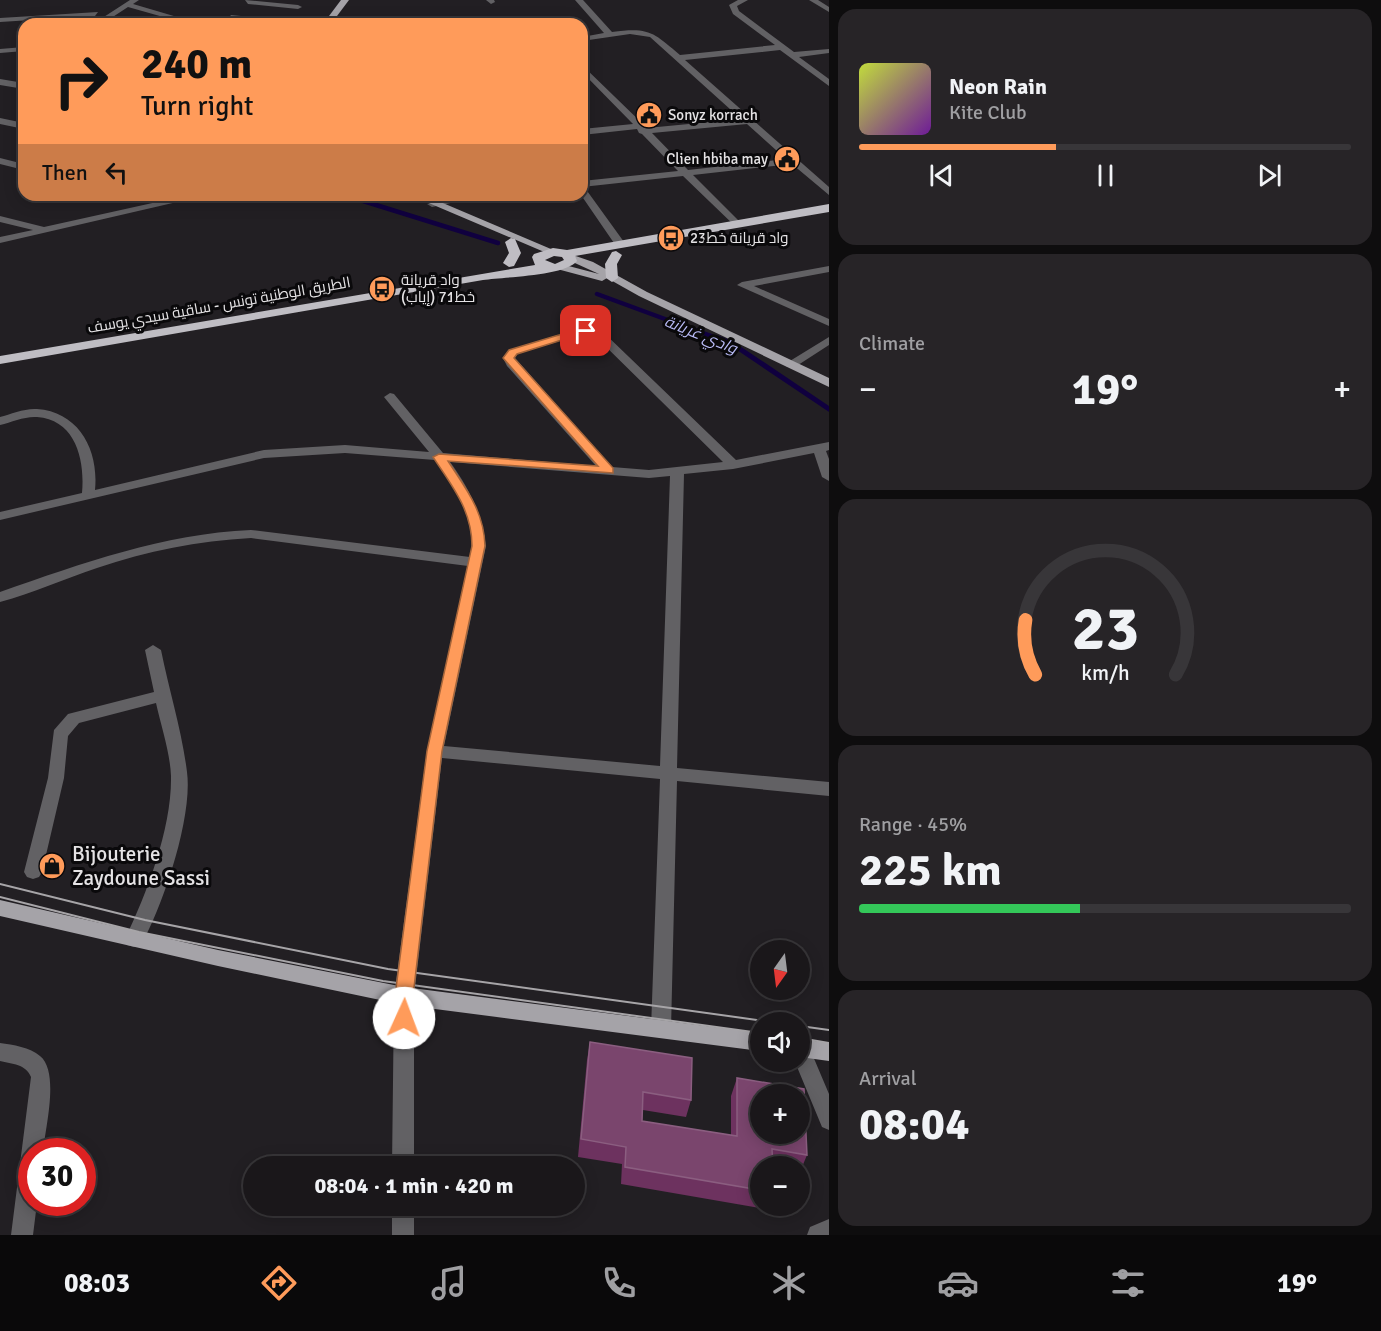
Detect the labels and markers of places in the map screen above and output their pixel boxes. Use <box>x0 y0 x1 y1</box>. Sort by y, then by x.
public building icon: Sonyz korrach <box>634 100 664 130</box>
place label: Sonyz korrach <box>668 106 758 124</box>
public building icon: Clien hbiba may <box>772 144 802 174</box>
place label: Clien hbiba may <box>666 150 768 168</box>
bus stop icon: واد قريانة خط23 <box>656 223 686 253</box>
place label: واد قريانة خط23 <box>690 229 788 247</box>
place label: واد قريانة خط71 (إياب) <box>401 271 475 306</box>
bus stop icon: واد قريانة خط71 (إياب) <box>367 274 397 304</box>
pin <box>560 305 611 356</box>
place label: Bijouterie Zaydoune Sassi <box>72 841 210 891</box>
shop icon: Bijouterie Zaydoune Sassi <box>37 851 67 881</box>

